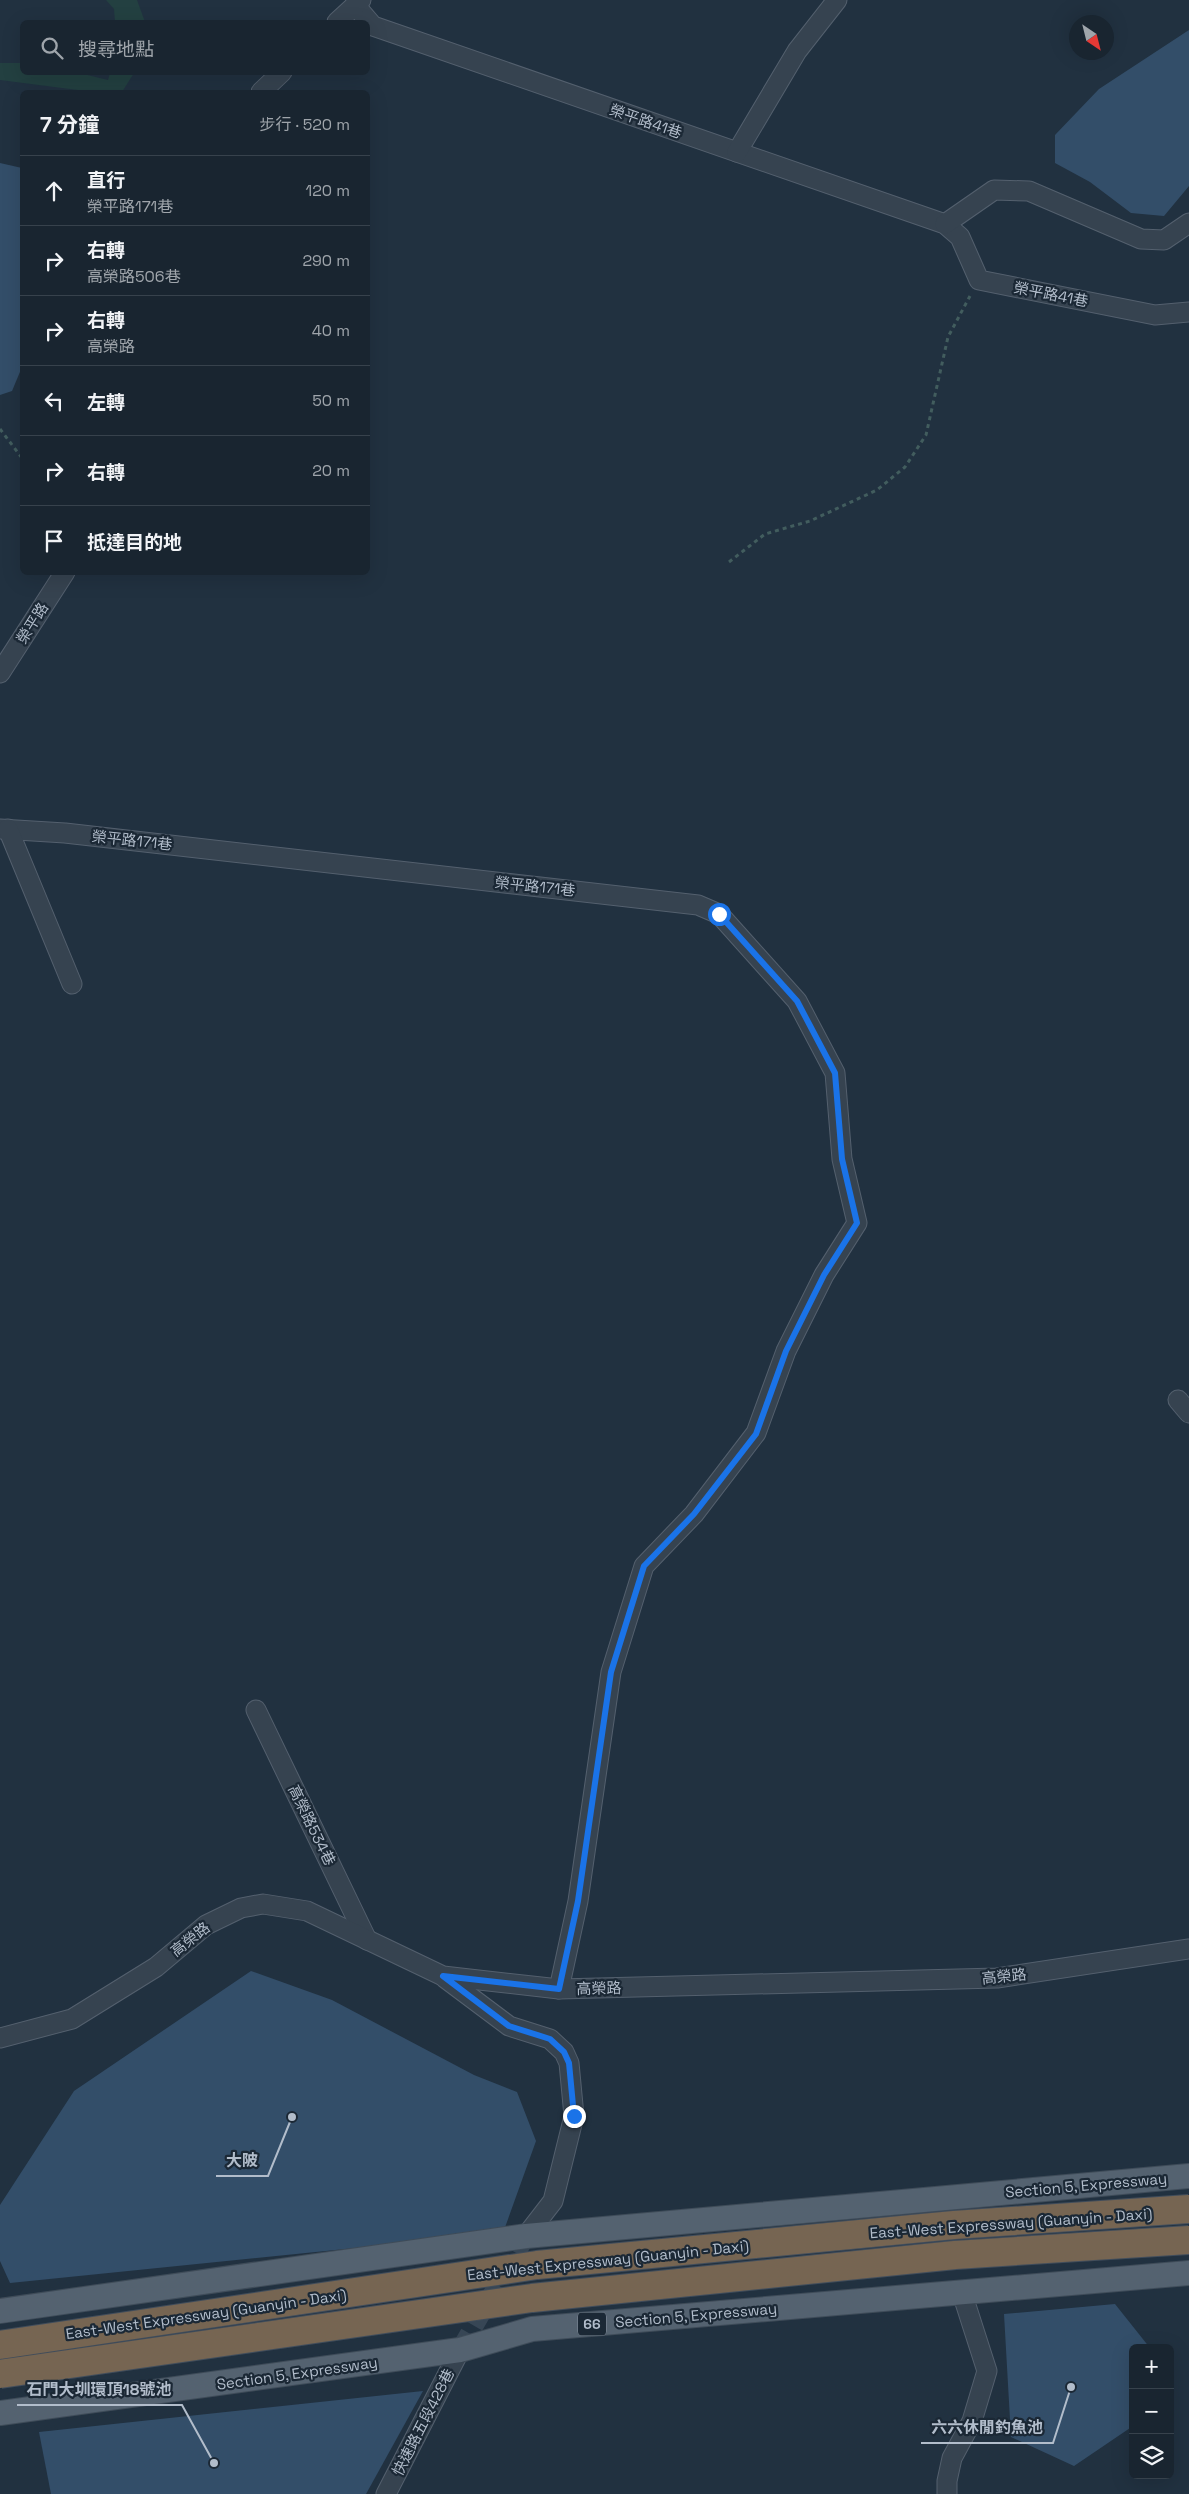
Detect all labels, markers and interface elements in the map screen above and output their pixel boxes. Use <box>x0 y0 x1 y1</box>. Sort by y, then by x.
north arrow <box>1069 15 1114 60</box>
search box <box>20 20 370 75</box>
icon: search <box>38 34 66 62</box>
text: 搜尋地點 <box>78 37 154 62</box>
street label: 榮平路41巷 <box>607 100 685 142</box>
text: 7 分鐘 <box>40 111 99 138</box>
text: 步行 · 520 m <box>260 114 350 135</box>
text: 直行 <box>87 168 125 193</box>
icon: ahead <box>40 177 68 205</box>
text: 120 m <box>306 180 350 201</box>
text: 榮平路171巷 <box>87 196 173 217</box>
text: 右轉 <box>87 238 125 263</box>
icon: right <box>40 247 68 275</box>
text: 290 m <box>302 250 350 271</box>
text: 高榮路506巷 <box>87 266 181 287</box>
street label: 榮平路41巷 <box>1012 277 1090 311</box>
text: 右轉 <box>87 308 125 333</box>
icon: right <box>40 317 68 345</box>
text: 40 m <box>312 320 350 341</box>
text: 高榮路 <box>87 336 135 357</box>
icon: left <box>40 387 68 415</box>
text: 左轉 <box>87 390 125 415</box>
text: 50 m <box>312 390 350 411</box>
icon: right <box>40 457 68 485</box>
text: 右轉 <box>87 460 125 485</box>
text: 20 m <box>312 460 350 481</box>
icon: arrive <box>40 527 68 555</box>
text: 抵達目的地 <box>87 530 182 555</box>
street label: 榮平路 <box>12 599 52 647</box>
street label: 榮平路171巷 <box>91 826 173 854</box>
street label: 榮平路171巷 <box>494 872 576 900</box>
route start <box>708 903 731 926</box>
street label: 高榮路534巷 <box>284 1782 340 1868</box>
street label: 高榮路 <box>166 1918 214 1960</box>
street label: 高榮路 <box>981 1964 1027 1988</box>
street label: 高榮路 <box>576 1978 622 1998</box>
route end <box>563 2105 586 2128</box>
callout: 大陂 <box>216 2145 268 2176</box>
text: 大陂 <box>226 2150 258 2171</box>
street label: Section 5, Expressway <box>1004 2168 1168 2202</box>
street label: East-West Expressway (Guanyin - Daxi) <box>869 2204 1153 2243</box>
street label: East-West Expressway (Guanyin - Daxi) <box>466 2236 750 2285</box>
street label: East-West Expressway (Guanyin - Daxi) <box>64 2285 348 2344</box>
street label: Section 5, Expressway <box>614 2298 778 2332</box>
road number: 66 <box>578 2312 606 2336</box>
map controls <box>1129 2344 1174 2479</box>
button: + <box>1129 2344 1174 2389</box>
street label: Section 5, Expressway <box>215 2352 379 2394</box>
street label: 快速路五段428巷 <box>388 2365 458 2479</box>
callout: 石門大圳環頂18號池 <box>17 2374 182 2405</box>
text: 石門大圳環頂18號池 <box>27 2379 171 2400</box>
button: − <box>1129 2389 1174 2434</box>
callout: 六六休閒釣魚池 <box>921 2412 1053 2443</box>
text: 六六休閒釣魚池 <box>931 2417 1043 2438</box>
button: layers <box>1129 2434 1174 2479</box>

